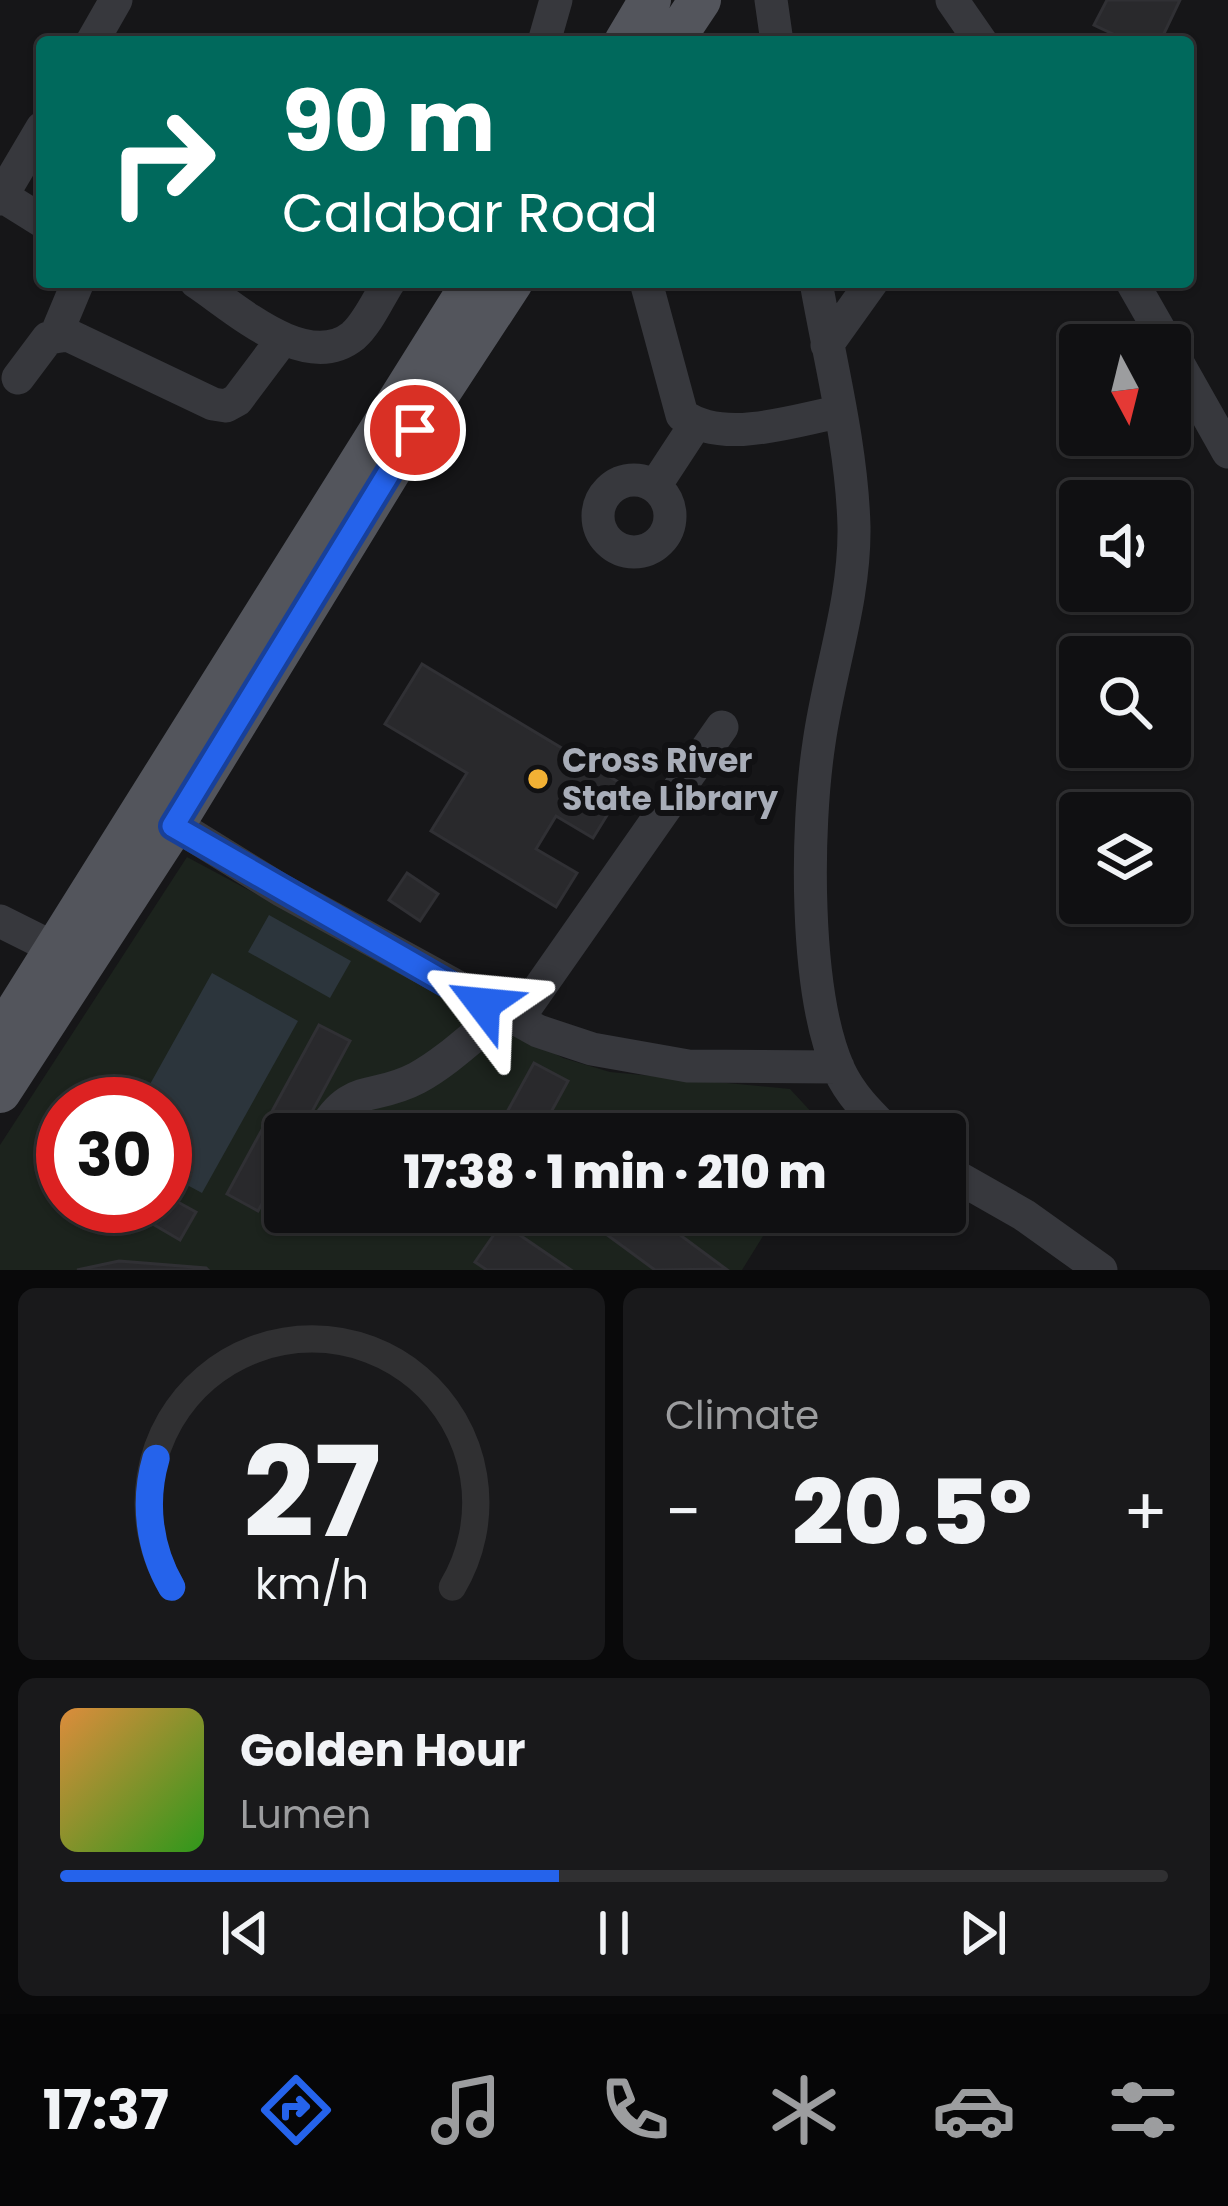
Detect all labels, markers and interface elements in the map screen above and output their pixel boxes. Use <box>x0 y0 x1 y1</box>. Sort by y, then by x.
text: 90 m <box>282 63 495 180</box>
icon: right <box>84 84 240 240</box>
text: Calabar Road <box>282 175 658 251</box>
north arrow <box>1059 324 1191 456</box>
map controls <box>1059 324 1191 924</box>
pin <box>364 379 466 481</box>
icon: arrive <box>382 397 448 463</box>
button: sound <box>1059 480 1191 612</box>
button: search <box>1059 636 1191 768</box>
place label: Cross River State Library <box>562 737 778 822</box>
marker: Cross River State Library <box>525 766 551 792</box>
button: layers <box>1059 792 1191 924</box>
position arrow <box>420 941 546 1067</box>
speed limit sign: 30 <box>36 1077 192 1233</box>
text: 17:38 · 1 min · 210 m <box>404 1141 826 1204</box>
text: Climate <box>665 1388 819 1443</box>
text: 27 <box>242 1405 381 1580</box>
text: 20.5° <box>792 1449 1032 1576</box>
text: − <box>665 1466 701 1558</box>
text: + <box>1123 1466 1168 1558</box>
text: km/h <box>254 1554 369 1614</box>
text: Golden Hour <box>240 1719 526 1782</box>
text: Lumen <box>240 1787 371 1842</box>
icon: previous <box>212 1900 278 1966</box>
icon: pause <box>581 1900 647 1966</box>
icon: next <box>950 1900 1016 1966</box>
icon: directions <box>254 2068 338 2152</box>
icon: music <box>424 2068 508 2152</box>
icon: phone <box>593 2068 677 2152</box>
icon: climate <box>762 2068 846 2152</box>
icon: car <box>932 2068 1016 2152</box>
icon: filters <box>1101 2068 1185 2152</box>
text: 17:37 <box>43 2072 169 2148</box>

